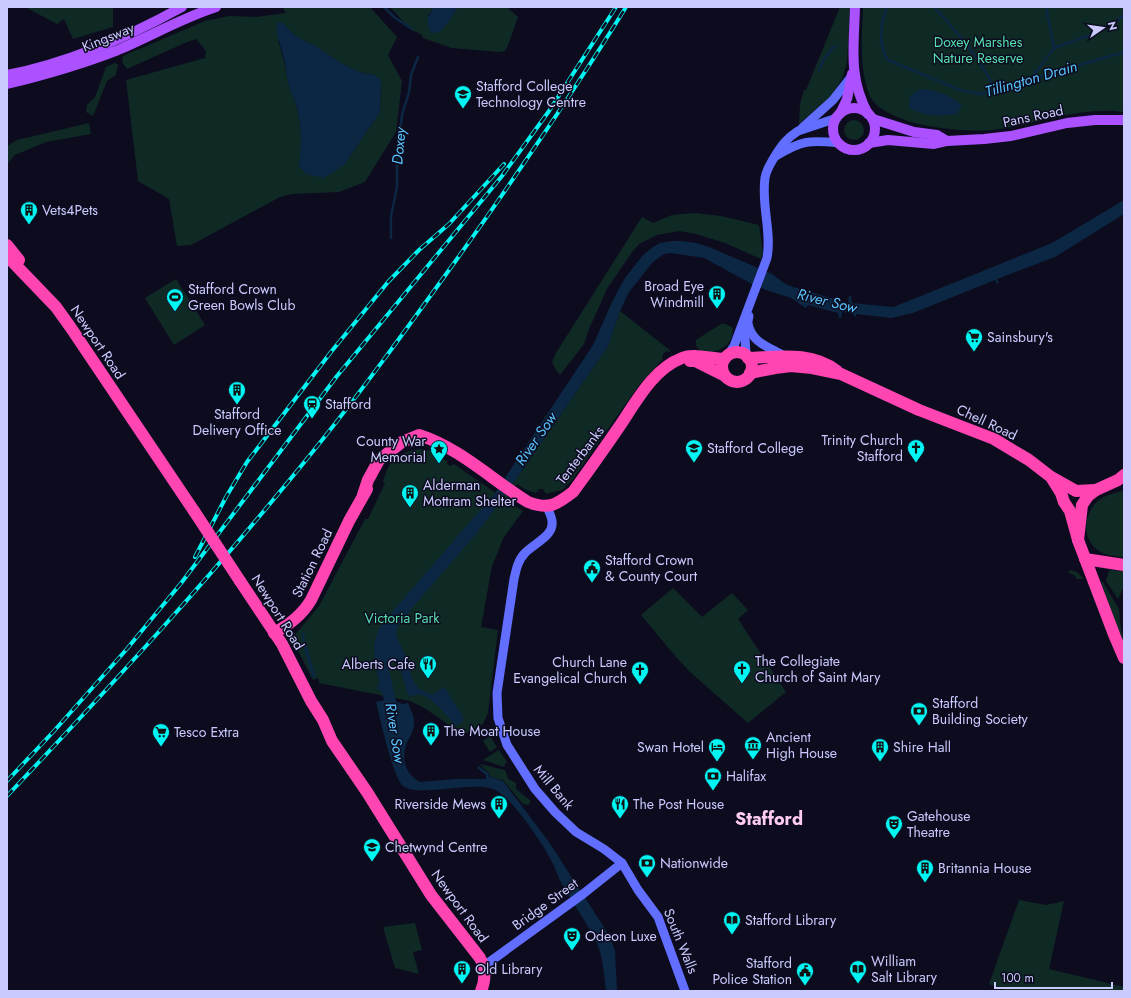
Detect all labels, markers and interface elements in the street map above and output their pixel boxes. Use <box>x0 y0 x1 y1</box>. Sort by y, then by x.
north arrow <box>1083 8 1123 48</box>
street label: Kingsway <box>79 17 138 57</box>
text: N <box>1104 20 1122 32</box>
park label: Doxey Marshes Nature Reserve <box>933 32 1023 68</box>
water label: Tillington Drain <box>982 55 1080 103</box>
place label: Stafford College Technology Centre <box>476 76 586 112</box>
school or university icon: Stafford College Technology Centre <box>453 84 473 109</box>
street label: Pans Road <box>1001 100 1065 132</box>
water label: Doxey <box>386 125 412 165</box>
building icon: Vets4Pets <box>19 200 39 225</box>
place label: Vets4Pets <box>42 200 98 220</box>
place label: Broad Eye Windmill <box>644 276 704 312</box>
place label: Stafford Crown Green Bowls Club <box>188 279 295 315</box>
water label: River Sow <box>795 283 860 319</box>
building icon: Broad Eye Windmill <box>707 284 727 309</box>
sports icon: Stafford Crown Green Bowls Club <box>165 287 185 312</box>
street label: Newport Road <box>66 301 130 383</box>
supermarket icon: Sainsbury's <box>964 327 984 352</box>
place label: Sainsbury's <box>987 327 1053 347</box>
building icon: Stafford Delivery Office <box>227 380 247 405</box>
station icon: Stafford <box>302 394 322 419</box>
place label: Stafford <box>325 394 371 414</box>
street label: Chell Road <box>953 399 1021 445</box>
place label: Stafford Delivery Office <box>193 404 281 440</box>
water label: River Sow <box>510 407 563 470</box>
street label: Tenterbanks <box>551 421 609 489</box>
place label: Trinity Church Stafford <box>822 430 903 466</box>
place label: County War Memorial <box>356 431 426 467</box>
school or university icon: Stafford College <box>684 438 704 463</box>
place label: Stafford College <box>707 438 803 458</box>
church icon: Trinity Church Stafford <box>906 438 926 463</box>
place icon: County War Memorial <box>429 439 449 464</box>
place label: Alderman Mottram Shelter <box>423 475 516 511</box>
building icon: Alderman Mottram Shelter <box>400 483 420 508</box>
street label: Station Road <box>287 525 337 601</box>
place label: Stafford Crown & County Court <box>605 550 698 586</box>
public building icon: Stafford Crown & County Court <box>582 558 602 583</box>
street label: Newport Road <box>247 570 309 654</box>
park label: Victoria Park <box>365 608 440 628</box>
place label: The Collegiate Church of Saint Mary <box>755 651 881 687</box>
place label: Church Lane Evangelical Church <box>513 652 627 688</box>
place label: Alberts Cafe <box>342 654 415 674</box>
restaurant icon: Alberts Cafe <box>418 654 438 679</box>
church icon: The Collegiate Church of Saint Mary <box>732 659 752 684</box>
church icon: Church Lane Evangelical Church <box>630 660 650 685</box>
place label: Stafford Building Society <box>932 693 1028 729</box>
water label: River Sow <box>379 701 411 766</box>
bank icon: Stafford Building Society <box>909 701 929 726</box>
building icon: The Moat House <box>421 721 441 746</box>
place label: The Moat House <box>444 721 540 741</box>
supermarket icon: Tesco Extra <box>151 722 171 747</box>
place label: Tesco Extra <box>174 722 239 742</box>
place label: Ancient High House <box>766 727 837 763</box>
museum icon: Ancient High House <box>743 735 763 760</box>
place label: Swan Hotel <box>637 737 704 757</box>
hotel icon: Swan Hotel <box>707 737 727 762</box>
building icon: Shire Hall <box>870 737 890 762</box>
place label: Shire Hall <box>893 737 951 757</box>
street label: Mill Bank <box>529 760 579 815</box>
bank icon: Halifax <box>703 766 723 791</box>
place label: Halifax <box>726 766 766 786</box>
place label: Riverside Mews <box>394 794 486 814</box>
building icon: Riverside Mews <box>489 794 509 819</box>
restaurant icon: The Post House <box>610 794 630 819</box>
place label: The Post House <box>633 794 724 814</box>
district label: Stafford <box>735 806 803 832</box>
place label: Gatehouse Theatre <box>907 806 970 842</box>
theatre icon: Gatehouse Theatre <box>884 814 904 839</box>
school or university icon: Chetwynd Centre <box>362 837 382 862</box>
place label: Chetwynd Centre <box>385 837 487 857</box>
bank icon: Nationwide <box>637 853 657 878</box>
place label: Nationwide <box>660 853 728 873</box>
building icon: Britannia House <box>915 858 935 883</box>
place label: Britannia House <box>938 858 1031 878</box>
street label: Newport Road <box>427 866 493 946</box>
street label: Bridge Street <box>508 873 583 935</box>
street label: South Walls <box>659 905 703 977</box>
library icon: Stafford Library <box>722 910 742 935</box>
place label: Stafford Library <box>745 910 837 930</box>
theatre icon: Odeon Luxe <box>562 926 582 951</box>
place label: Odeon Luxe <box>585 926 657 946</box>
place label: William Salt Library <box>871 951 938 987</box>
place label: Stafford Police Station <box>712 953 792 989</box>
building icon: Old Library <box>452 959 472 984</box>
place label: Old Library <box>475 959 543 979</box>
library icon: William Salt Library <box>848 959 868 984</box>
public building icon: Stafford Police Station <box>795 961 815 986</box>
scale bar <box>995 964 1112 990</box>
text: 100 m <box>1001 969 1034 987</box>

